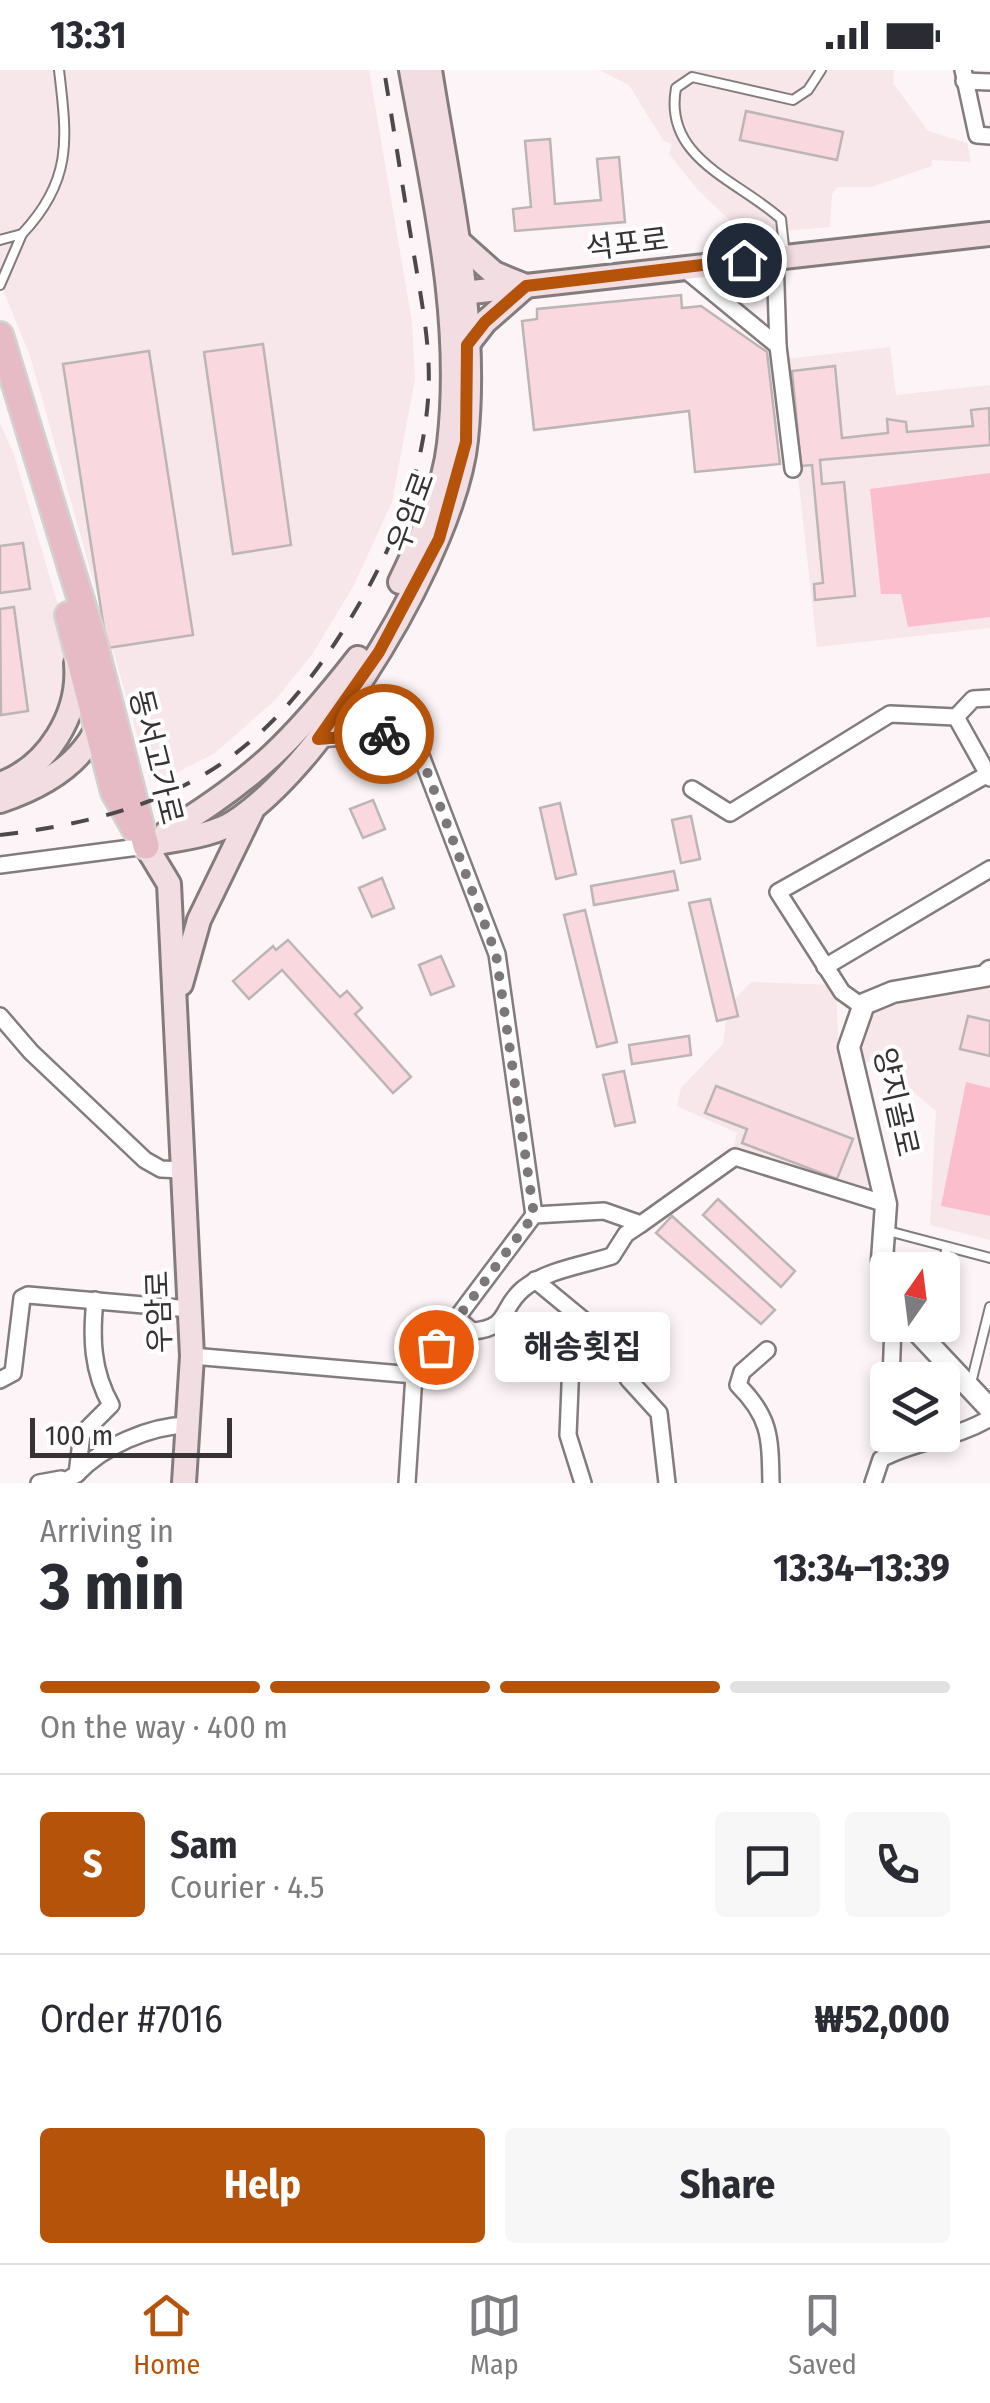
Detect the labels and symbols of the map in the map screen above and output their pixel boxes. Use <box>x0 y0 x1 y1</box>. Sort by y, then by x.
pin <box>702 218 787 303</box>
street label: 석포로 <box>584 221 670 267</box>
street label: 우암로 <box>380 467 442 557</box>
courier <box>334 684 434 784</box>
street label: 동서고가로 <box>122 686 190 828</box>
street label: 양지골로 <box>866 1044 926 1160</box>
north arrow <box>870 1252 960 1342</box>
street label: 우암로 <box>140 1270 178 1354</box>
pin <box>394 1305 479 1390</box>
callout: 해송횟집 <box>496 1312 671 1382</box>
scale bar <box>30 1413 232 1458</box>

